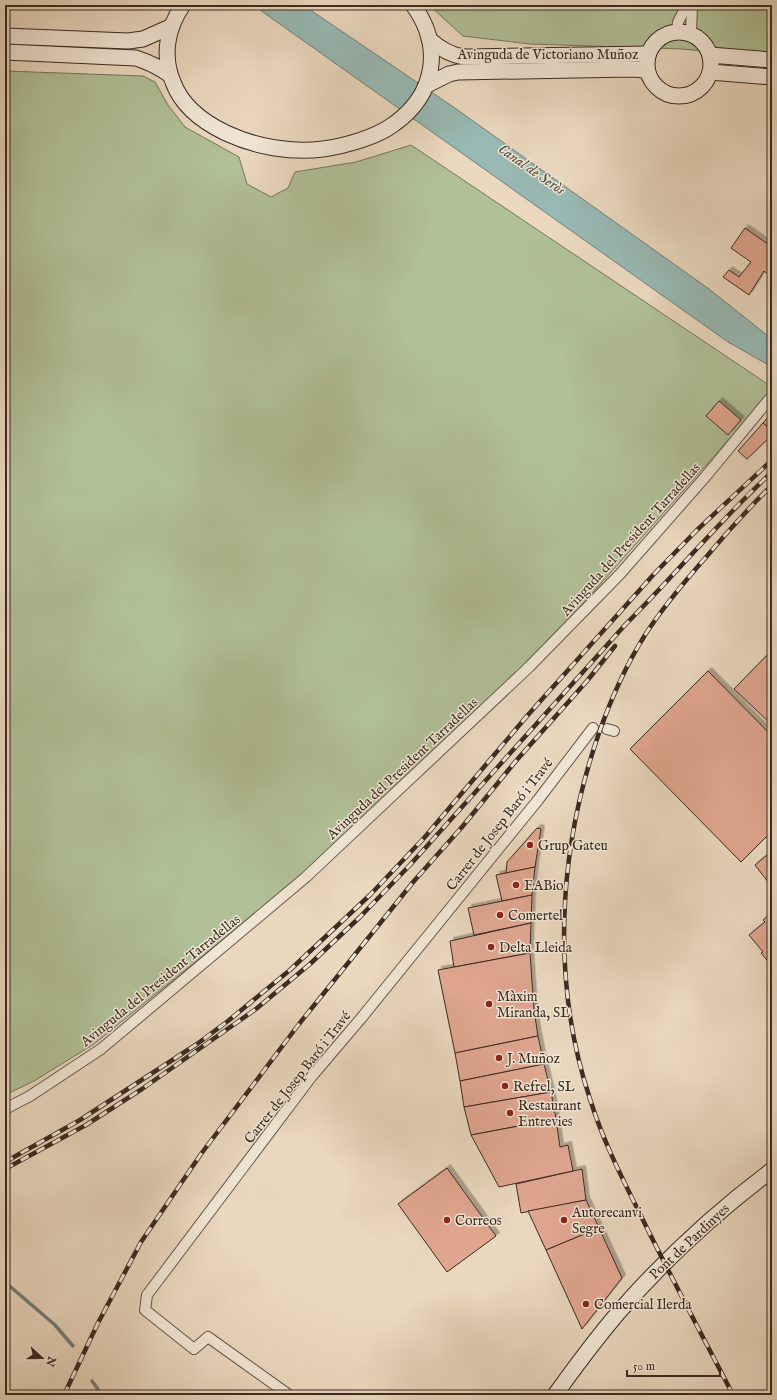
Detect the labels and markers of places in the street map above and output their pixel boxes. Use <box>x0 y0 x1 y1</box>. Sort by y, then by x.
place label: Grup Gateu <box>538 837 608 855</box>
marker: Grup Gateu <box>525 840 535 850</box>
place label: EABio <box>524 877 564 895</box>
marker: EABio <box>511 880 521 890</box>
place label: Comertel <box>508 907 563 925</box>
marker: Comertel <box>495 910 505 920</box>
place label: Delta Lleida <box>499 939 573 957</box>
marker: Delta Lleida <box>486 942 496 952</box>
place label: Màxim Miranda, SL <box>497 988 570 1022</box>
marker: Màxim Miranda, SL <box>484 999 494 1009</box>
place label: J. Muñoz <box>505 1050 561 1068</box>
marker: J. Muñoz <box>494 1053 504 1063</box>
place label: Refrel, SL <box>513 1078 575 1096</box>
marker: Refrel, SL <box>500 1081 510 1091</box>
place label: Restaurant Entrevies <box>518 1097 582 1131</box>
marker: Restaurant Entrevies <box>505 1108 515 1118</box>
place label: Autorecanvi Segre <box>571 1204 642 1238</box>
place label: Correos <box>455 1212 502 1230</box>
marker: Correos <box>442 1215 452 1225</box>
marker: Autorecanvi Segre <box>559 1215 569 1225</box>
place label: Comercial Ilerda <box>594 1296 692 1314</box>
marker: Comercial Ilerda <box>581 1299 591 1309</box>

